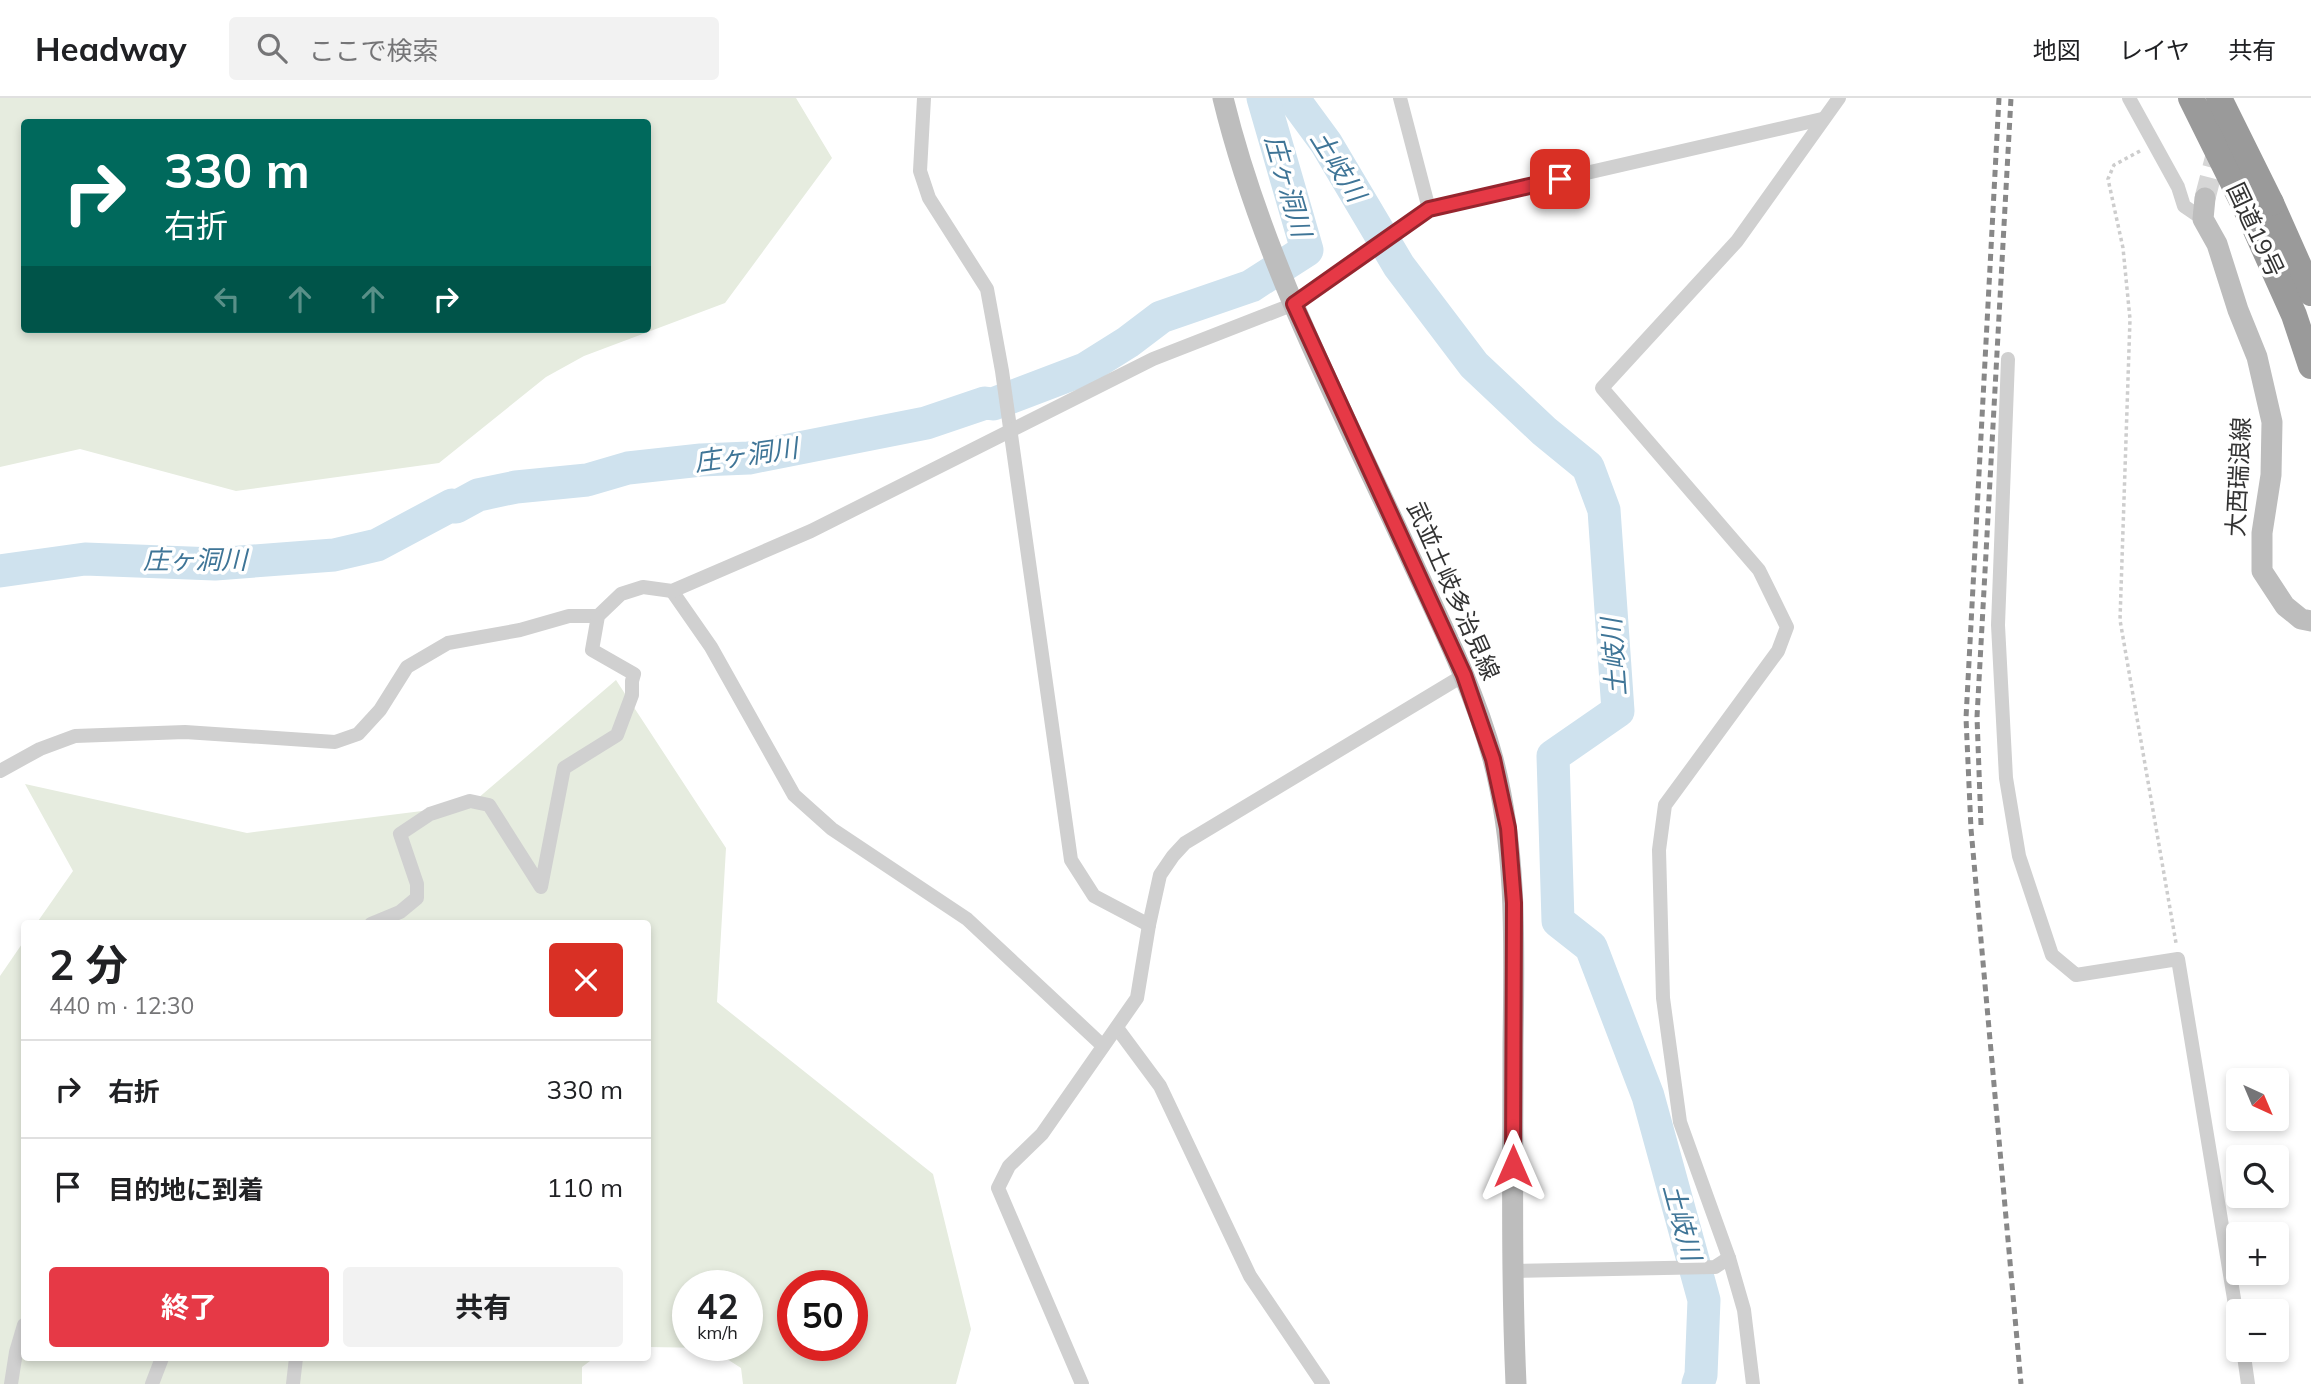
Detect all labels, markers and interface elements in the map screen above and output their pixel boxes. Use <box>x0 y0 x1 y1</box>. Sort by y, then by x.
search box <box>229 17 719 80</box>
text: Headway <box>35 28 187 69</box>
icon: search <box>253 29 291 67</box>
text: ここで検索 <box>309 34 439 67</box>
text: 地図 <box>2033 35 2081 65</box>
text: レイヤ <box>2119 35 2190 65</box>
text: 共有 <box>2228 35 2276 65</box>
water label: 土岐川 <box>1304 124 1375 210</box>
water label: 庄ヶ洞川 <box>1258 131 1319 243</box>
text: 330 m <box>164 139 310 200</box>
icon: right <box>49 147 140 238</box>
pin <box>1530 149 1590 209</box>
icon: arrive <box>1541 160 1579 198</box>
street label: 国道19号 <box>2221 178 2291 282</box>
text: 右折 <box>164 205 228 245</box>
icon: left <box>208 280 246 318</box>
icon: ahead <box>281 280 319 318</box>
icon: ahead <box>354 280 392 318</box>
icon: right <box>427 280 465 318</box>
street label: 大西瑞浪線 <box>2220 416 2256 538</box>
water label: 庄ヶ洞川 <box>692 431 803 478</box>
street label: 武並土岐多治見線 <box>1401 497 1507 684</box>
water label: 庄ヶ洞川 <box>143 543 250 576</box>
water label: 土岐川 <box>1594 614 1633 697</box>
text: 2 分 <box>49 938 128 991</box>
button: close <box>549 943 623 1017</box>
text: 440 m · 12:30 <box>49 991 194 1020</box>
north arrow <box>2226 1068 2289 1130</box>
map controls <box>2226 1068 2289 1362</box>
icon: right <box>49 1070 87 1108</box>
text: 330 m <box>547 1073 623 1106</box>
text: 右折 <box>108 1075 160 1108</box>
position arrow <box>1476 1129 1550 1203</box>
button: search <box>2226 1145 2289 1208</box>
icon: arrive <box>49 1168 87 1206</box>
text: 110 m <box>547 1171 623 1204</box>
text: 目的地に到着 <box>108 1173 264 1206</box>
water label: 土岐川 <box>1656 1180 1709 1267</box>
button: + <box>2226 1222 2289 1285</box>
button: 終了 <box>49 1267 329 1347</box>
button: 共有 <box>343 1267 623 1347</box>
speed limit sign: 50 <box>777 1270 868 1361</box>
text: 42 <box>696 1284 739 1328</box>
button: − <box>2226 1299 2289 1362</box>
text: km/h <box>697 1321 738 1344</box>

